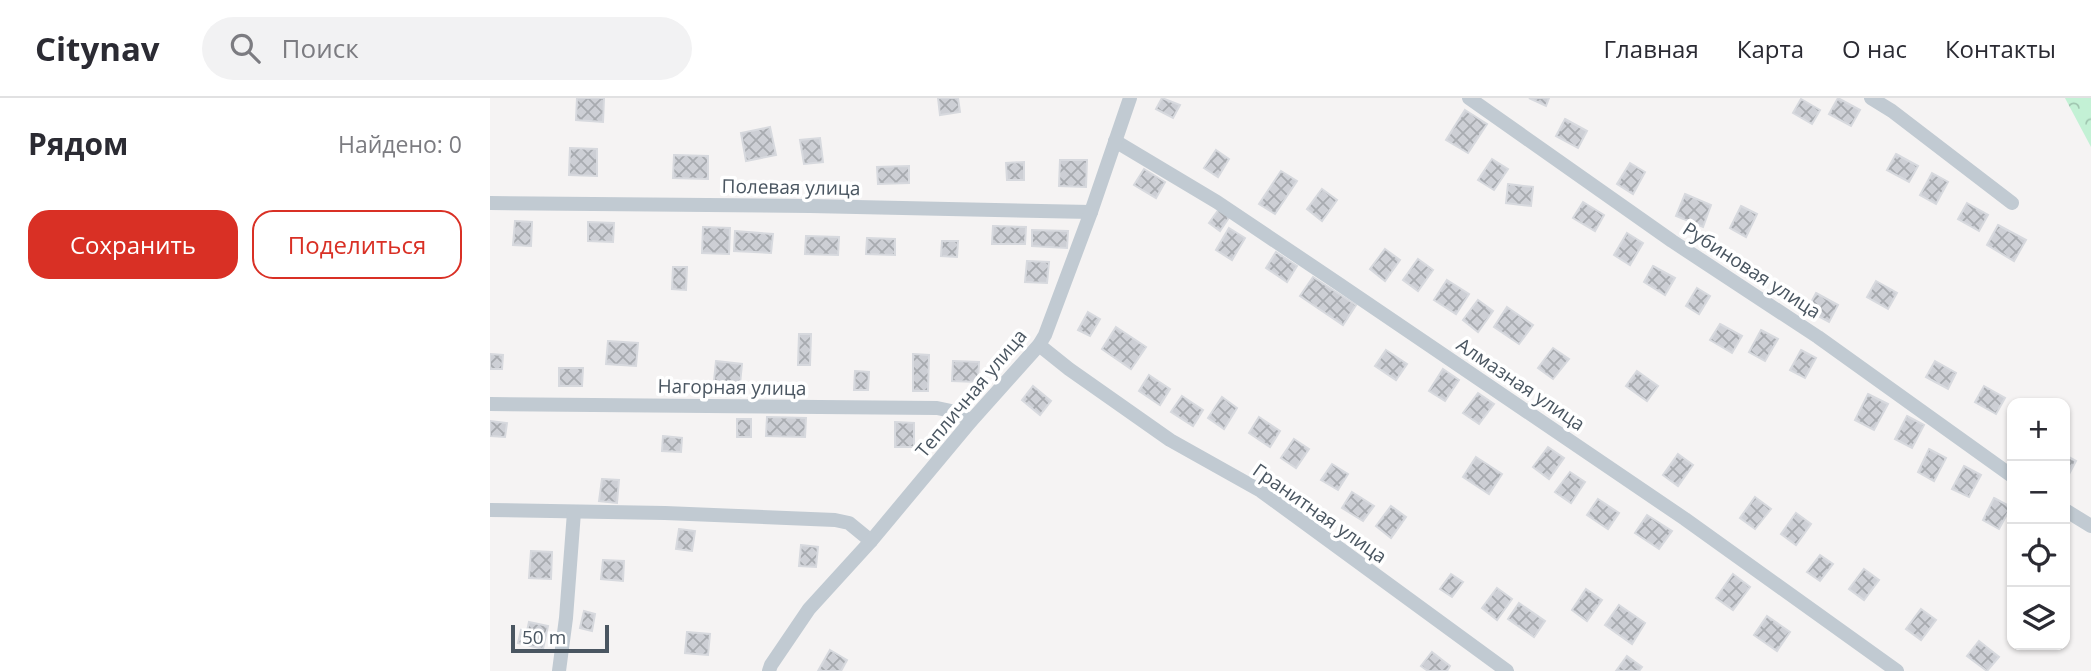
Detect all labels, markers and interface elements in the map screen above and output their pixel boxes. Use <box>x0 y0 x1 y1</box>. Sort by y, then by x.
search box <box>202 17 692 80</box>
text: Citynav <box>35 26 160 71</box>
icon: search <box>226 29 264 67</box>
text: Поиск <box>282 30 359 66</box>
text: Главная <box>1604 32 1699 65</box>
text: Карта <box>1737 32 1804 65</box>
text: О нас <box>1842 32 1907 65</box>
text: Контакты <box>1945 32 2056 65</box>
text: Рядом <box>28 123 128 164</box>
text: Найдено: 0 <box>338 128 462 160</box>
street label: Полевая улица <box>721 173 861 201</box>
button: Сохранить <box>28 210 238 279</box>
button: Поделиться <box>252 210 462 279</box>
street label: Рубиновая улица <box>1678 216 1826 324</box>
street label: Тепличная улица <box>910 323 1032 463</box>
street label: Алмазная улица <box>1452 331 1590 437</box>
street label: Нагорная улица <box>657 373 807 401</box>
map controls <box>2007 398 2070 650</box>
button: + <box>2007 398 2070 461</box>
street label: Гранитная улица <box>1248 457 1392 569</box>
button: − <box>2007 461 2070 524</box>
button: locate <box>2007 524 2070 587</box>
button: layers <box>2007 587 2070 650</box>
scale bar <box>511 622 609 654</box>
text: 50 m <box>522 624 566 650</box>

